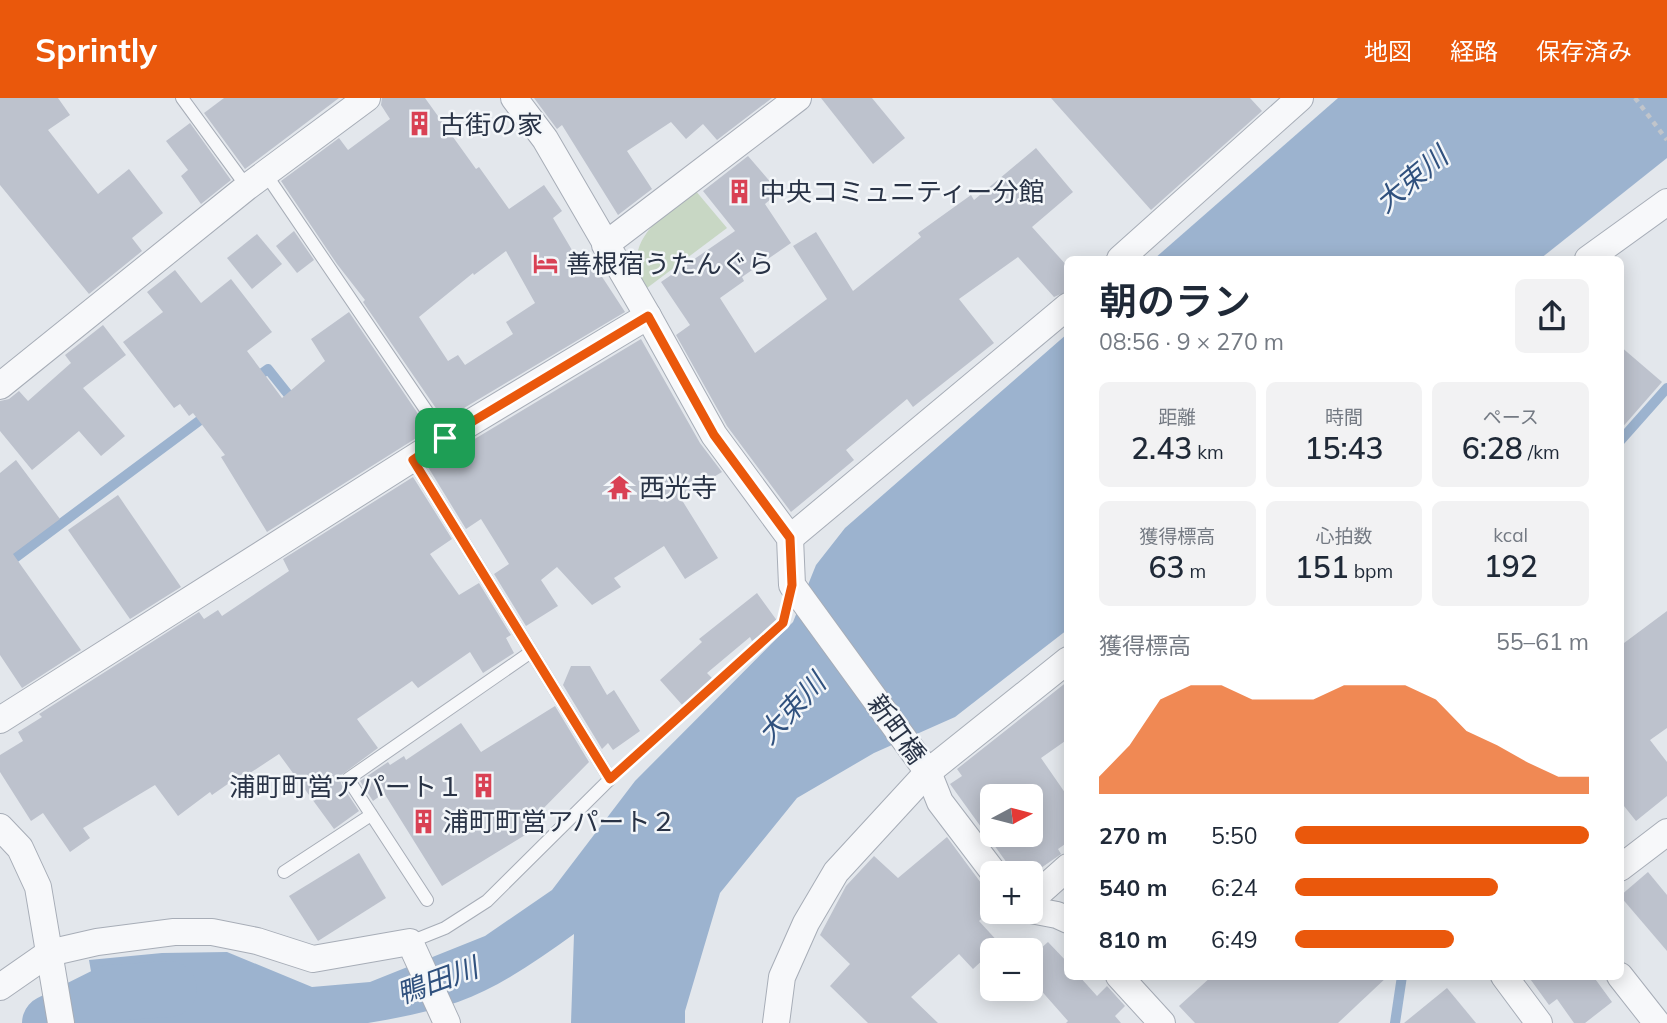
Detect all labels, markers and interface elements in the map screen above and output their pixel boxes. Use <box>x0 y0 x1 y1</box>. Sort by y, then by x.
text: Sprintly <box>35 29 157 70</box>
text: 地図 <box>1364 36 1412 66</box>
text: 経路 <box>1450 36 1498 66</box>
text: 保存済み <box>1536 36 1632 66</box>
place label: 古街の家 <box>439 108 543 141</box>
building icon: 古街の家 <box>405 110 433 138</box>
water label: 大束川 <box>1368 137 1457 219</box>
place label: 中央コミュニティー分館 <box>760 175 1044 208</box>
building icon: 中央コミュニティー分館 <box>726 177 754 205</box>
place label: 善根宿うたんぐら <box>566 247 774 280</box>
hotel icon: 善根宿うたんぐら <box>532 249 560 277</box>
text: 朝のラン <box>1099 277 1251 325</box>
button: share <box>1515 279 1589 353</box>
text: 08:56 · 9 × 270 m <box>1099 327 1284 356</box>
text: 距離 <box>1158 405 1196 429</box>
text: 時間 <box>1325 405 1363 429</box>
text: ペース <box>1483 405 1539 429</box>
pin <box>415 408 475 468</box>
icon: arrive <box>426 419 464 457</box>
text: 2.43 <box>1131 429 1192 467</box>
text: 15:43 <box>1304 429 1384 467</box>
text: 6:28 <box>1462 429 1523 467</box>
text: km <box>1192 440 1224 464</box>
text: /km <box>1523 440 1560 464</box>
place label: 西光寺 <box>639 471 717 504</box>
temple icon: 西光寺 <box>605 473 633 501</box>
text: kcal <box>1493 523 1528 547</box>
text: 獲得標高 <box>1139 524 1215 548</box>
text: 心拍数 <box>1315 524 1373 548</box>
text: 192 <box>1484 547 1538 585</box>
text: 63 <box>1149 548 1185 586</box>
text: 151 <box>1295 548 1349 586</box>
text: m <box>1185 559 1206 583</box>
text: bpm <box>1349 559 1393 583</box>
text: 55–61 m <box>1496 627 1589 656</box>
text: 獲得標高 <box>1099 631 1191 660</box>
water label: 大束川 <box>750 663 834 751</box>
street label: 新町橋 <box>861 688 933 770</box>
place label: 浦町町営アパート１ <box>230 770 463 803</box>
building icon: 浦町町営アパート１ <box>469 772 497 800</box>
north arrow <box>980 784 1043 847</box>
map controls <box>980 784 1043 1001</box>
place label: 浦町町営アパート２ <box>443 805 676 838</box>
building icon: 浦町町営アパート２ <box>409 807 437 835</box>
text: 270 m <box>1099 821 1167 850</box>
text: 5:50 <box>1211 821 1258 850</box>
button: + <box>980 861 1043 924</box>
text: 540 m <box>1099 873 1167 902</box>
text: 6:24 <box>1211 873 1258 902</box>
text: 810 m <box>1099 925 1167 954</box>
text: 6:49 <box>1211 925 1258 954</box>
button: − <box>980 938 1043 1001</box>
water label: 鴨田川 <box>392 948 485 1011</box>

